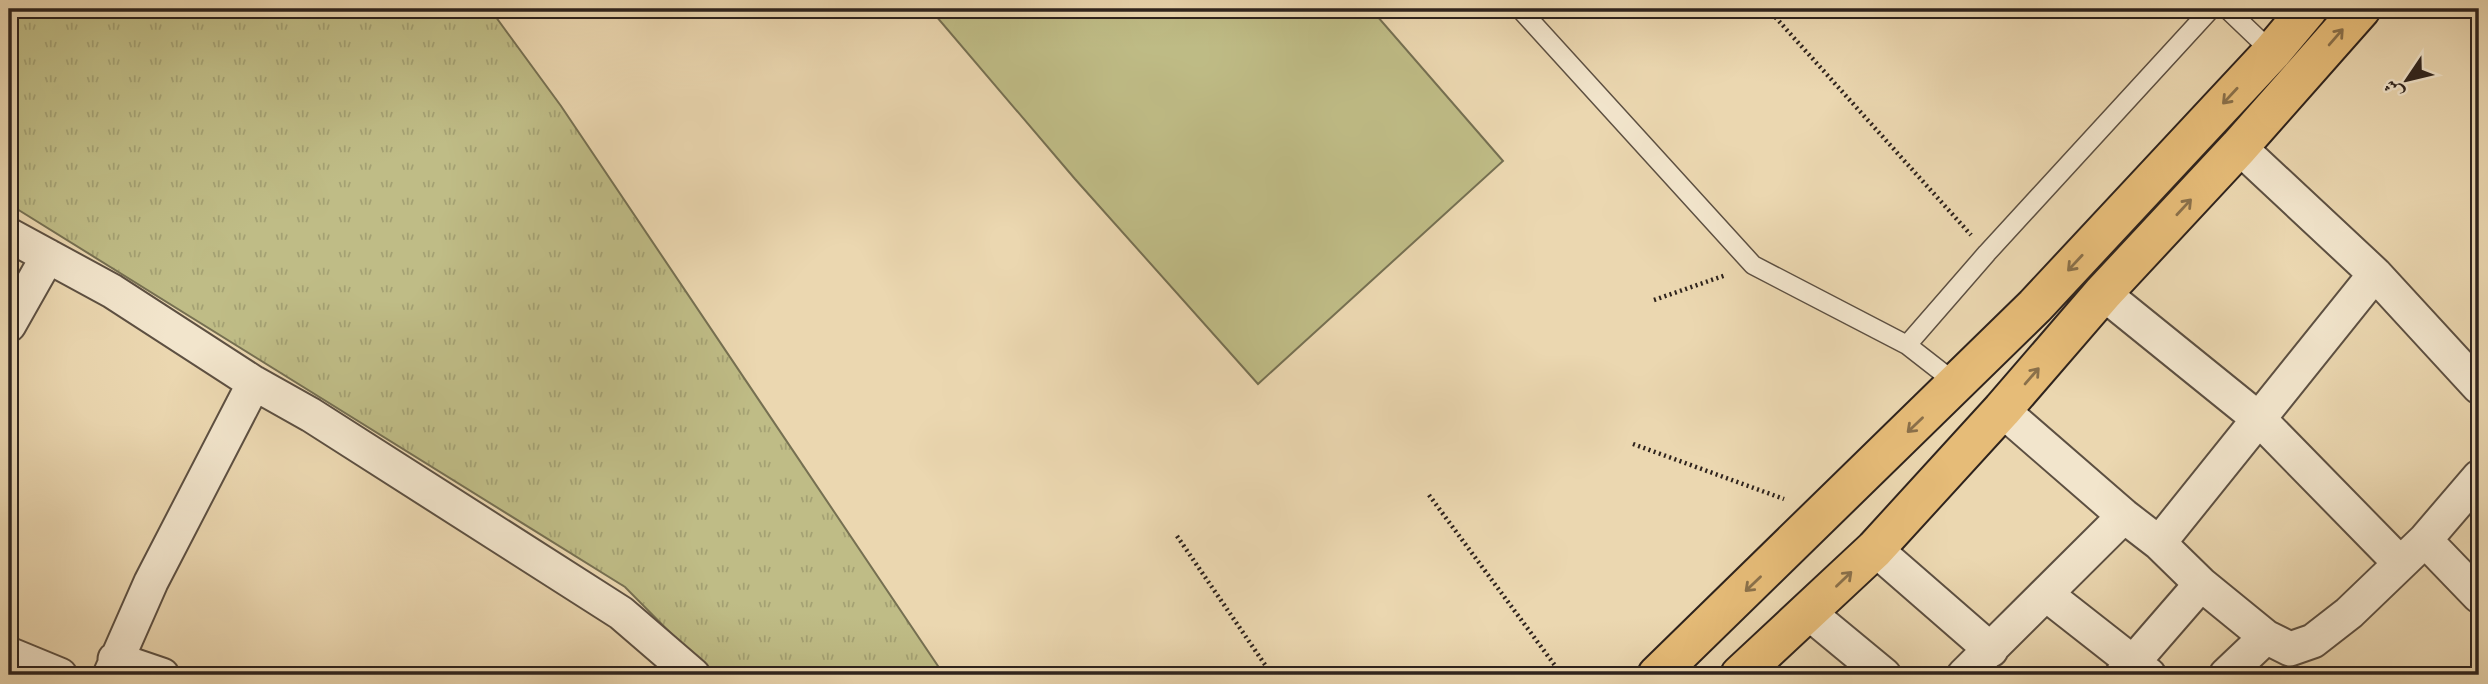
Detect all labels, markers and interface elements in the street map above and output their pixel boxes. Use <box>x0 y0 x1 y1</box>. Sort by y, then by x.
one-way arrow <box>2328 29 2344 47</box>
north arrow <box>2372 46 2442 116</box>
text: ش <box>2379 75 2409 104</box>
one-way arrow <box>2222 87 2239 104</box>
one-way arrow <box>2176 198 2192 216</box>
one-way arrow <box>2067 254 2084 271</box>
one-way arrow <box>2024 367 2040 385</box>
one-way arrow <box>1907 416 1924 433</box>
one-way arrow <box>1835 570 1852 587</box>
one-way arrow <box>1744 575 1761 592</box>

